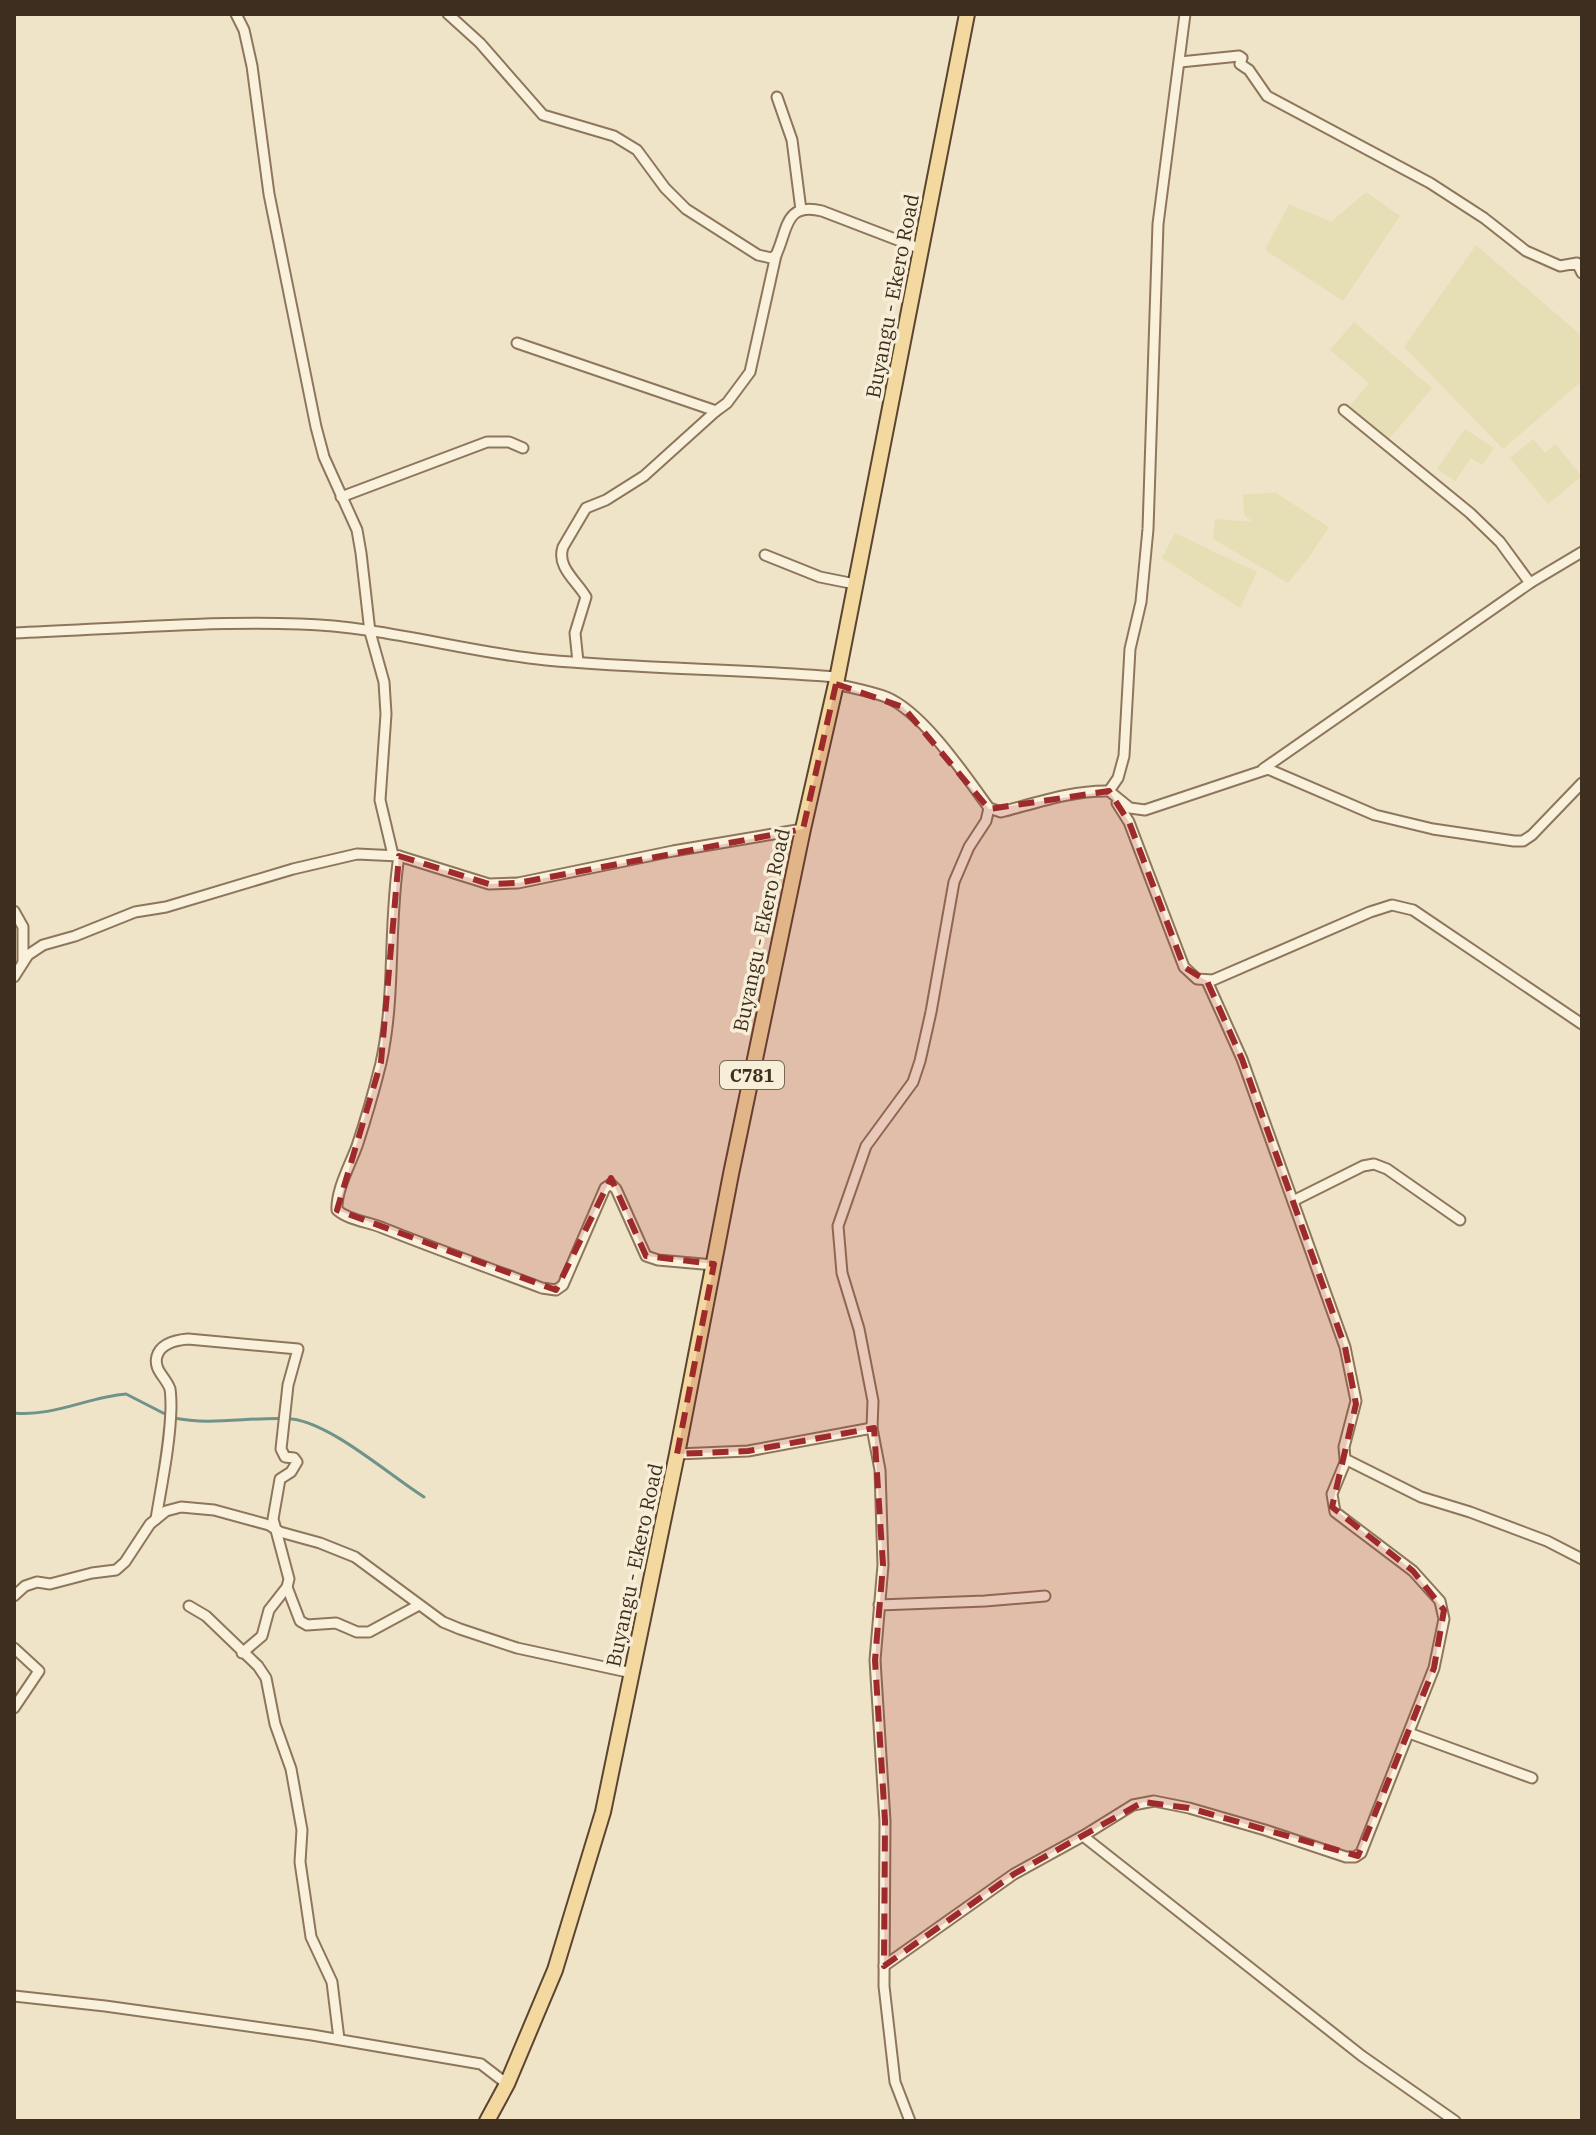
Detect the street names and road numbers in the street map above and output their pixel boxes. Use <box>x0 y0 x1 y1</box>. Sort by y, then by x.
street label: Buyangu - Ekero Road <box>859 192 925 400</box>
street label: Buyangu - Ekero Road <box>726 826 796 1034</box>
road number: C781 <box>720 1061 784 1089</box>
street label: Buyangu - Ekero Road <box>599 1461 669 1669</box>

